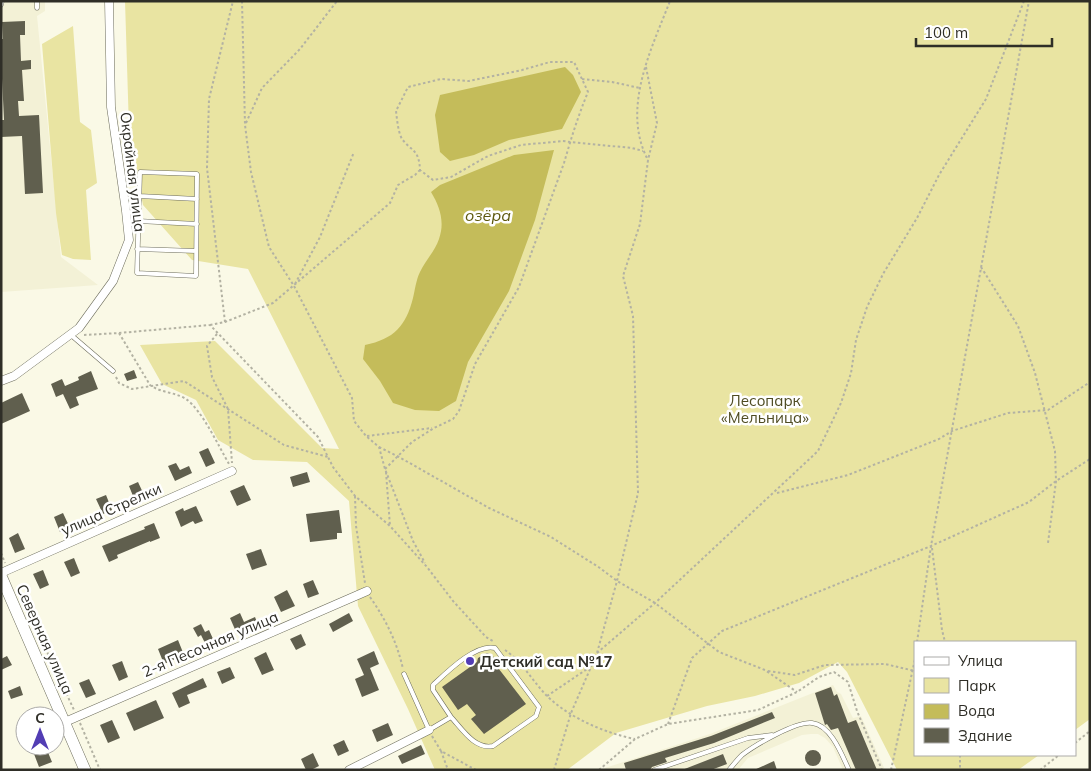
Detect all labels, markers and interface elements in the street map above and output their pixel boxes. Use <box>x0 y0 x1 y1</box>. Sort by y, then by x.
scale bar <box>916 15 1052 47</box>
text: 100 m <box>924 23 968 42</box>
street label: Окрайная улица <box>116 111 150 233</box>
water label: озёра <box>465 205 511 225</box>
park label: Лесопарк «Мельница» <box>721 391 809 427</box>
street label: улица Стрелки <box>58 478 164 540</box>
street label: Северная улица <box>12 581 78 697</box>
street label: 2-я Песочная улица <box>139 607 281 681</box>
legend <box>914 641 1076 756</box>
text: Улица <box>957 651 1003 670</box>
place label: Детский сад №17 <box>480 652 612 671</box>
marker: Детский сад №17 <box>464 655 476 667</box>
text: Парк <box>958 676 997 695</box>
text: Вода <box>958 701 995 720</box>
north arrow <box>15 706 65 756</box>
text: С <box>35 709 45 727</box>
text: Здание <box>958 726 1012 745</box>

